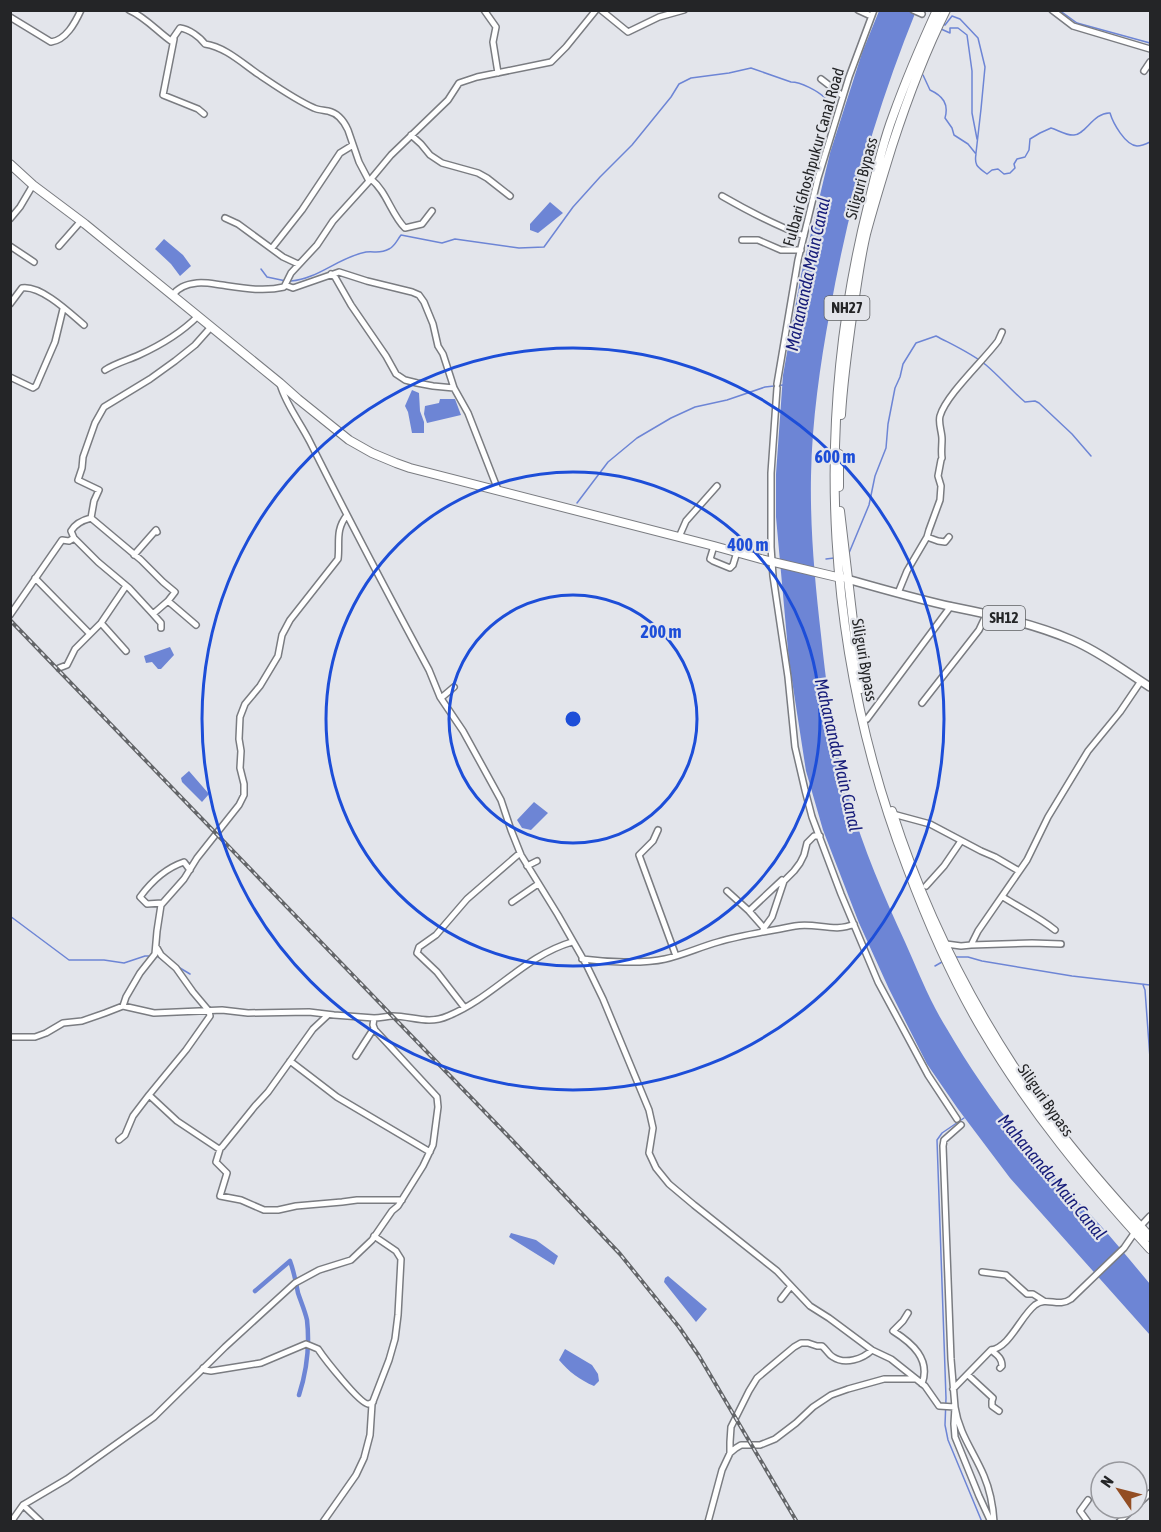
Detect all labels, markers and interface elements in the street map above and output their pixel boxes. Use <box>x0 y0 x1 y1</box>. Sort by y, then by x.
street label: Fulbari Ghoshpukur Canal Road <box>779 66 848 249</box>
street label: Siliguri Bypass <box>841 135 882 221</box>
water label: Mahananda Main Canal <box>781 195 834 353</box>
road number: NH27 <box>824 296 870 320</box>
text: 600 m <box>815 446 855 467</box>
text: 400 m <box>727 534 768 555</box>
road number: SH12 <box>983 606 1025 630</box>
street label: Siliguri Bypass <box>848 617 881 703</box>
text: 200 m <box>641 621 681 642</box>
water label: Mahananda Main Canal <box>811 676 866 834</box>
centre of rings <box>563 709 583 729</box>
street label: Siliguri Bypass <box>1014 1060 1078 1140</box>
water label: Mahananda Main Canal <box>994 1110 1111 1244</box>
north arrow <box>1089 1460 1149 1520</box>
text: N <box>1097 1472 1117 1490</box>

